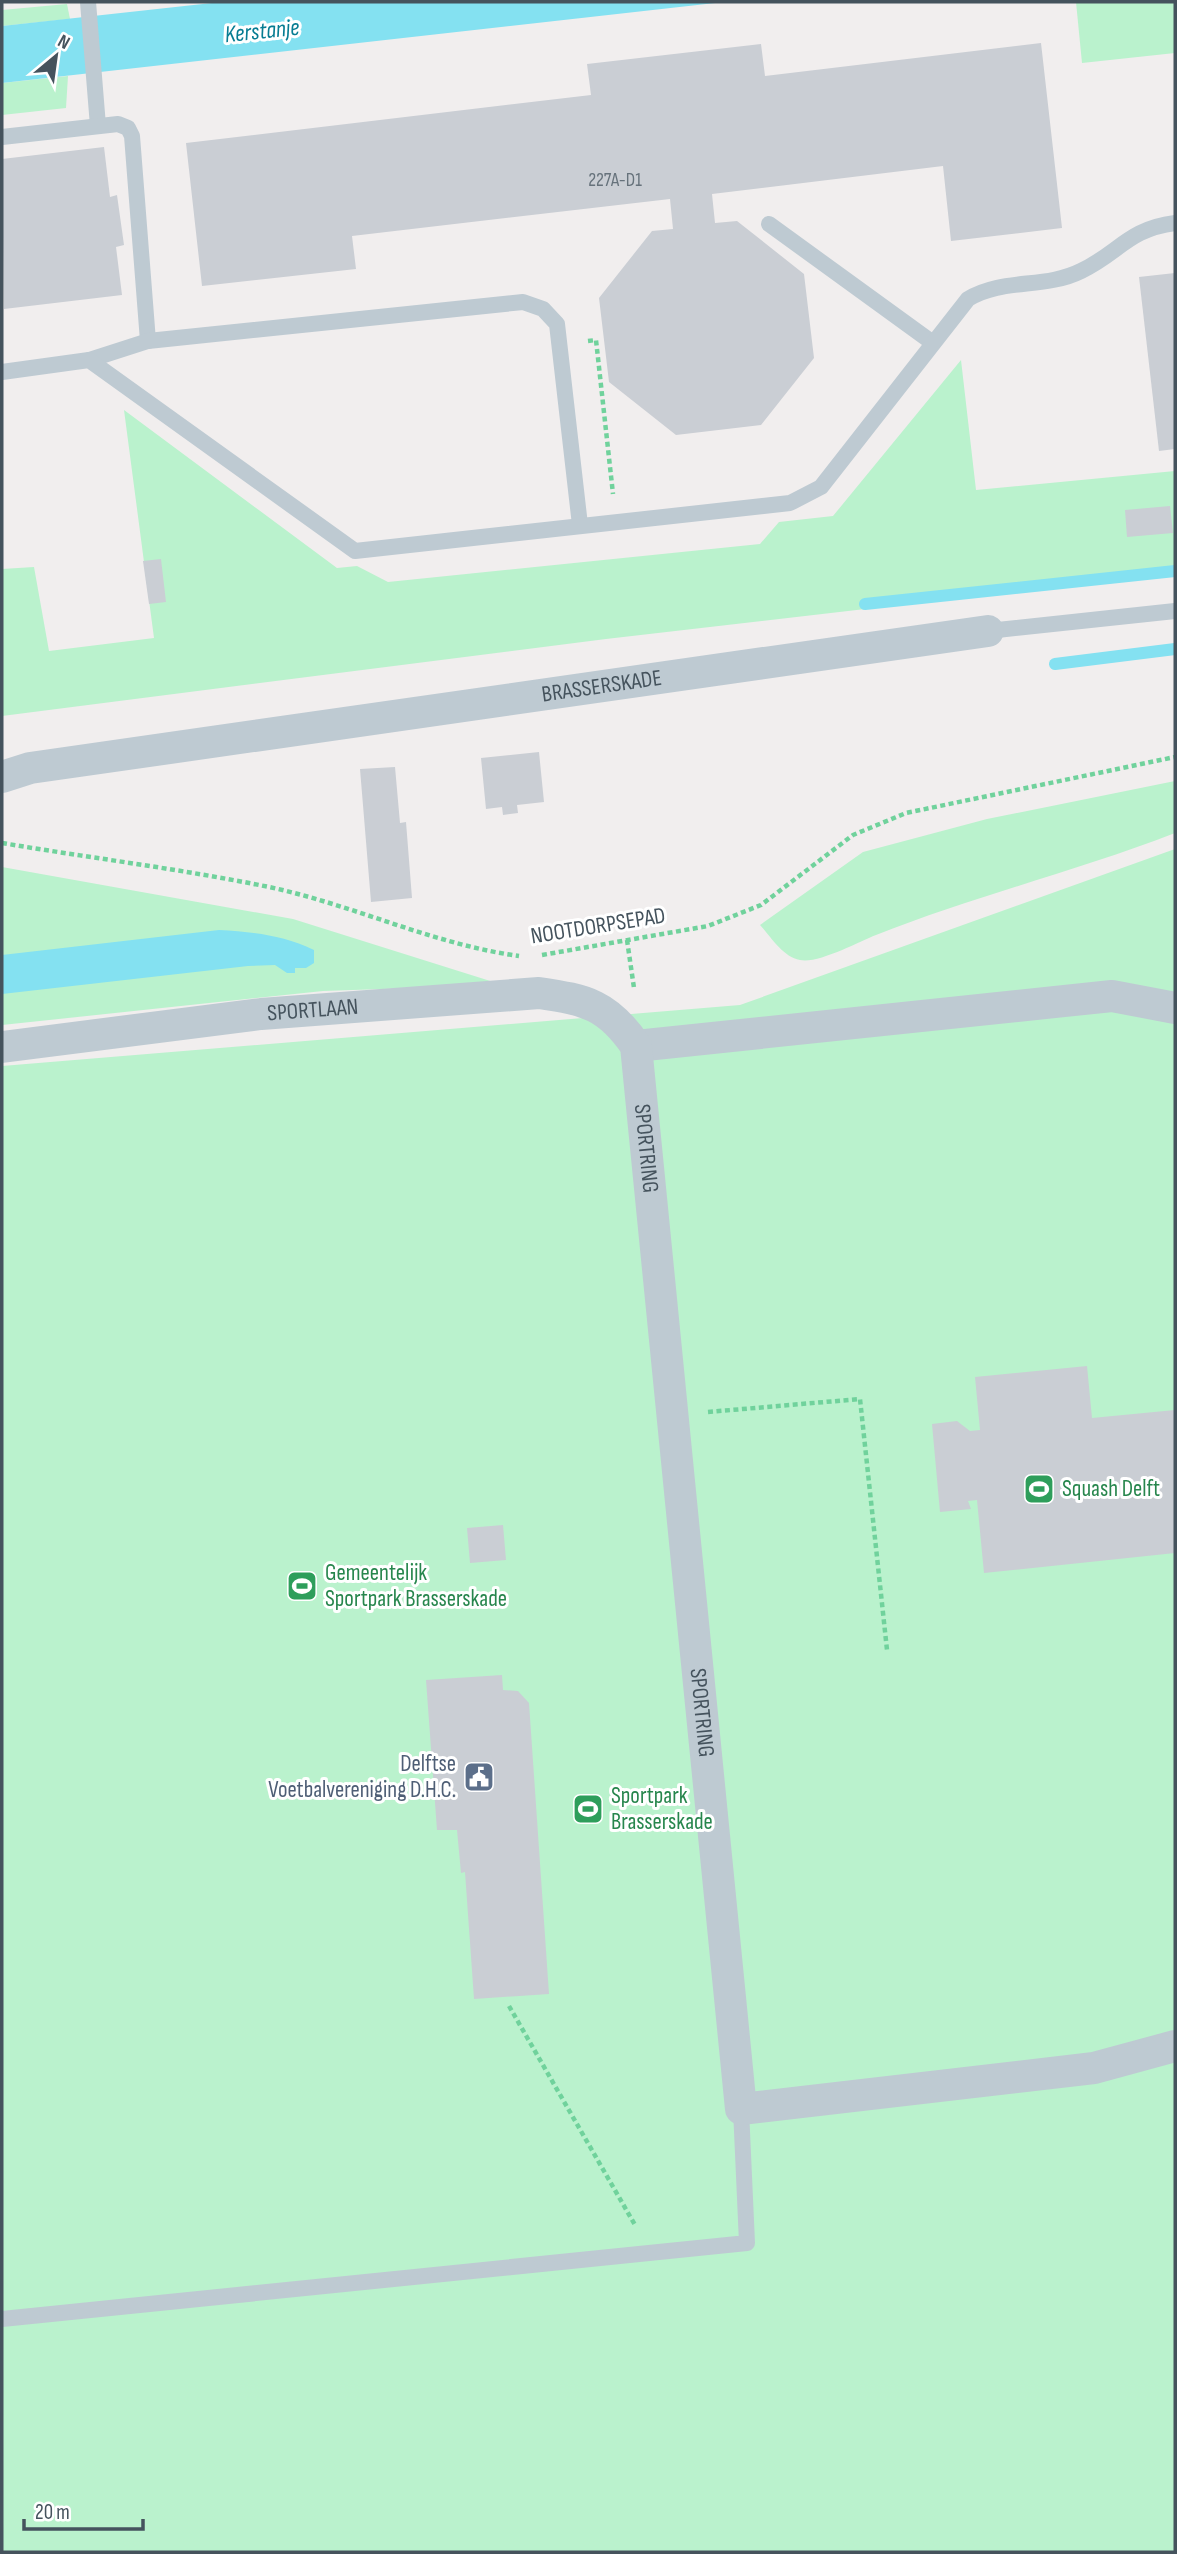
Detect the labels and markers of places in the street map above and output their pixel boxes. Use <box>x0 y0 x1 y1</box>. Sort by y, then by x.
sports icon: Squash Delft <box>1022 1472 1056 1506</box>
place label: Squash Delft <box>1062 1475 1160 1503</box>
place label: Gemeentelijk Sportpark Brasserskade <box>325 1559 507 1613</box>
sports icon: Gemeentelijk Sportpark Brasserskade <box>285 1569 319 1603</box>
place label: Delftse Voetbalvereniging D.H.C. <box>268 1750 456 1804</box>
public building icon: Delftse Voetbalvereniging D.H.C. <box>462 1760 496 1794</box>
place label: Sportpark Brasserskade <box>611 1782 713 1836</box>
sports icon: Sportpark Brasserskade <box>571 1792 605 1826</box>

